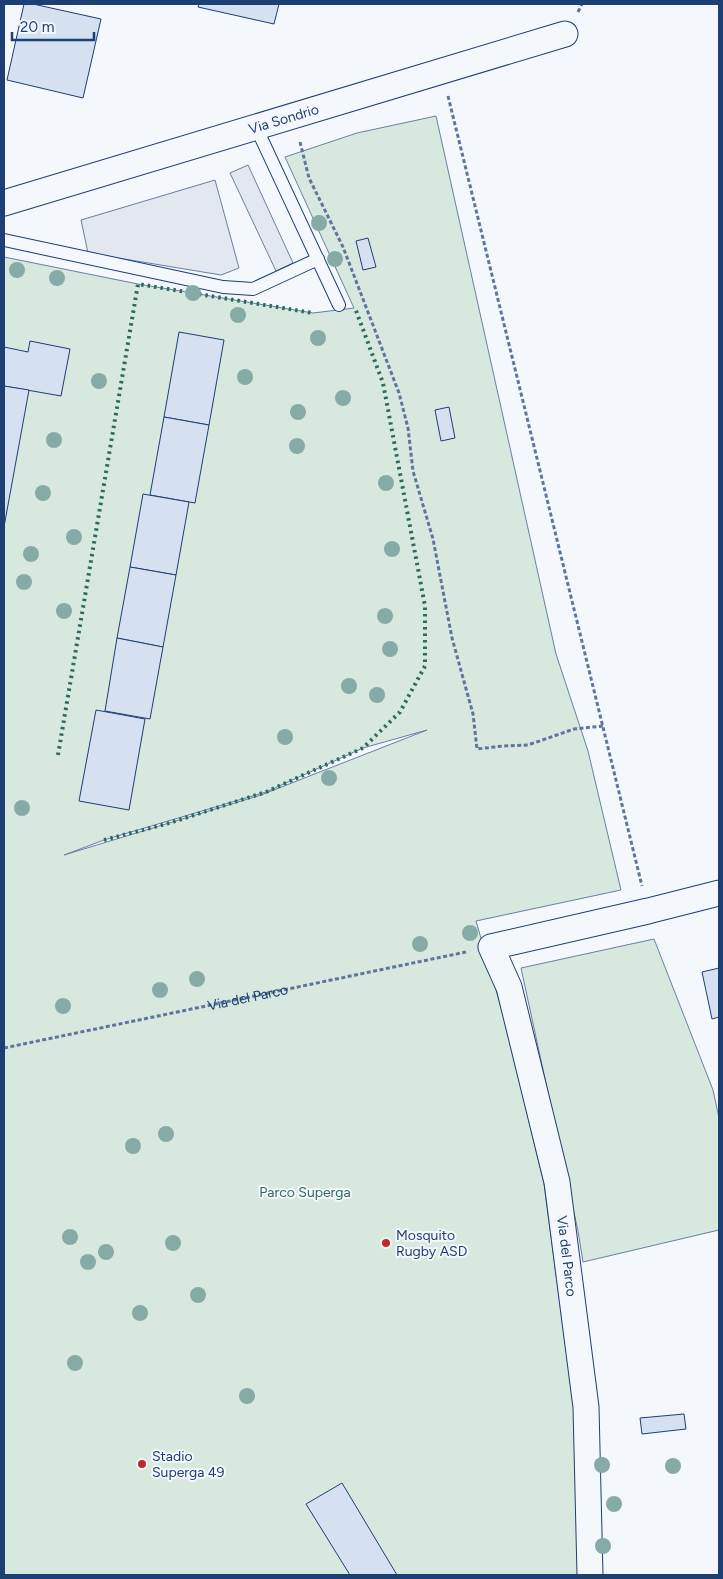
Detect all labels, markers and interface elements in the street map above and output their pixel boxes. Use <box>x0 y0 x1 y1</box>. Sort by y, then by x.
scale bar <box>12 10 95 42</box>
text: 20 m <box>20 18 54 36</box>
street label: Via Sondrio <box>247 101 321 138</box>
street label: Via del Parco <box>206 981 290 1014</box>
park label: Parco Superga <box>259 1184 351 1201</box>
street label: Via del Parco <box>553 1215 580 1298</box>
place label: Mosquito Rugby ASD <box>396 1227 467 1260</box>
marker: Mosquito Rugby ASD <box>380 1237 392 1249</box>
place label: Stadio Superga 49 <box>152 1448 225 1481</box>
marker: Stadio Superga 49 <box>136 1458 148 1470</box>

